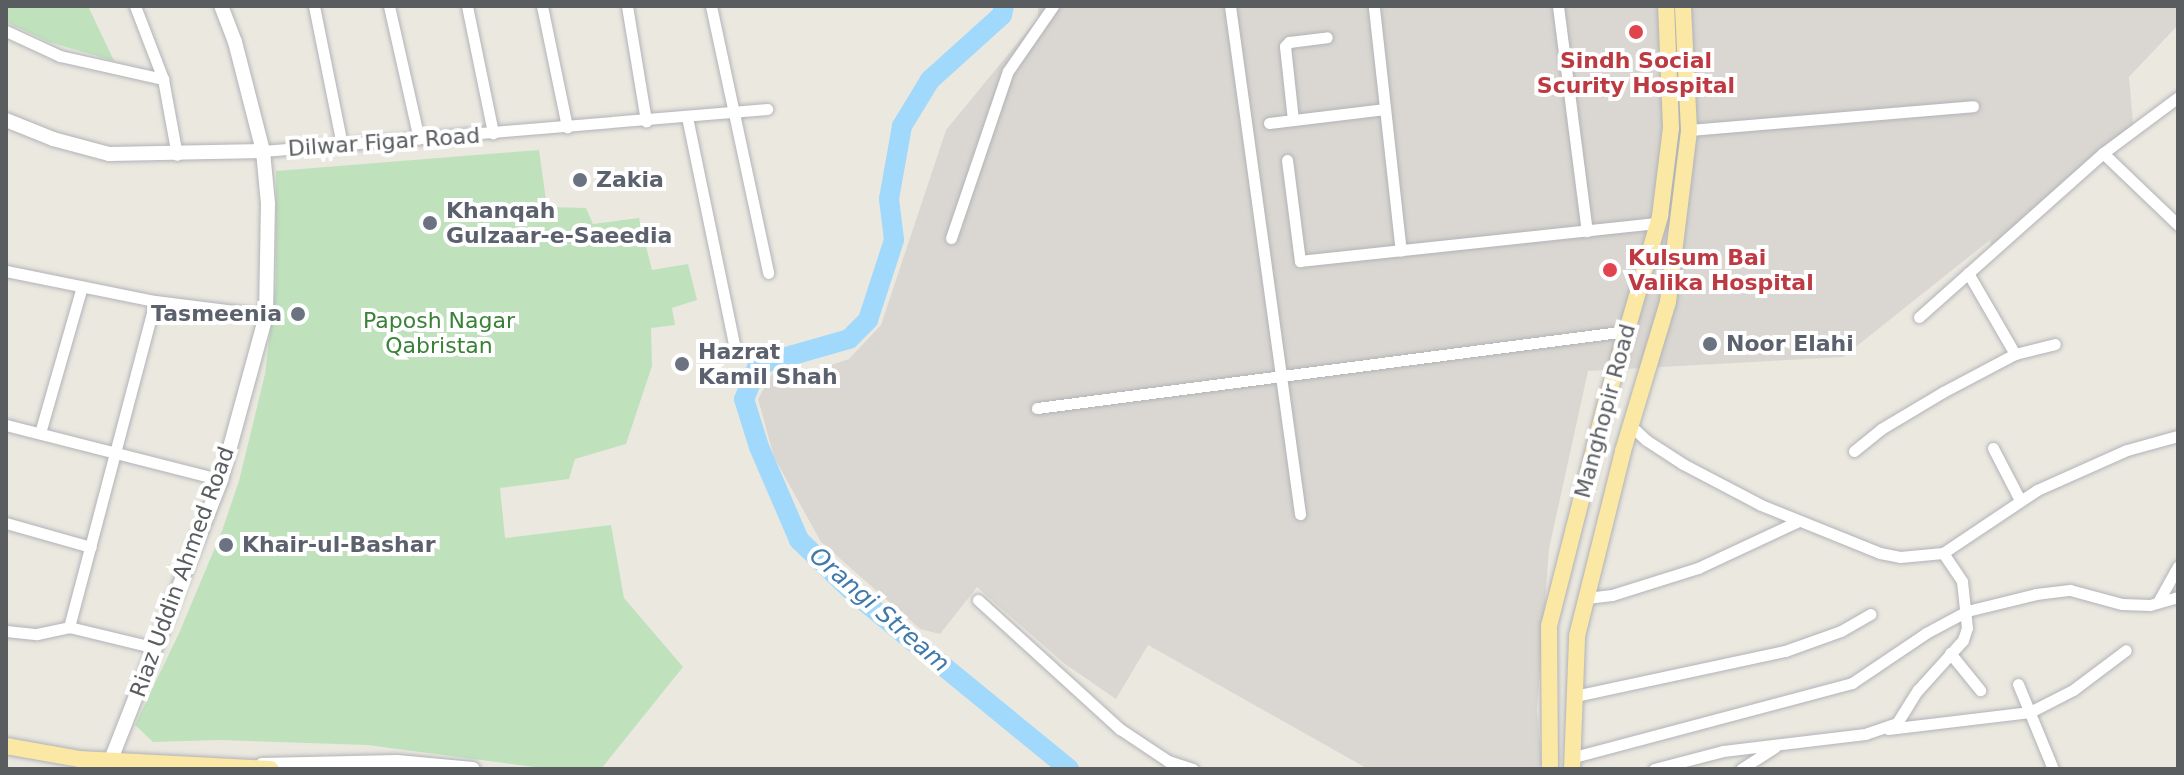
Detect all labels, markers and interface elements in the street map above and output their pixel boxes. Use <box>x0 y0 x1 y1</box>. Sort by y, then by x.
marker: Sindh Social Scurity Hospital <box>1625 21 1647 43</box>
place label: Sindh Social Scurity Hospital <box>1537 47 1735 98</box>
street label: Dilwar Figar Road <box>287 122 481 162</box>
place label: Zakia <box>596 167 664 193</box>
marker: Zakia <box>571 171 589 189</box>
place label: Khanqah Gulzaar-e-Saeedia <box>446 197 672 248</box>
marker: Khanqah Gulzaar-e-Saeedia <box>421 214 439 232</box>
place label: Kulsum Bai Valika Hospital <box>1628 244 1814 296</box>
marker: Kulsum Bai Valika Hospital <box>1599 259 1621 281</box>
place label: Tasmeenia <box>151 301 282 327</box>
marker: Tasmeenia <box>289 305 307 323</box>
park label: Paposh Nagar Qabristan <box>363 307 515 358</box>
street label: Manghopir Road <box>1569 321 1641 501</box>
place label: Noor Elahi <box>1726 331 1854 357</box>
marker: Noor Elahi <box>1701 335 1719 353</box>
place label: Hazrat Kamil Shah <box>698 338 838 390</box>
marker: Hazrat Kamil Shah <box>673 355 691 373</box>
street label: Riaz Uddin Ahmed Road <box>124 443 240 701</box>
place label: Khair-ul-Bashar <box>242 532 435 558</box>
marker: Khair-ul-Bashar <box>217 536 235 554</box>
water label: Orangi Stream <box>803 542 955 678</box>

